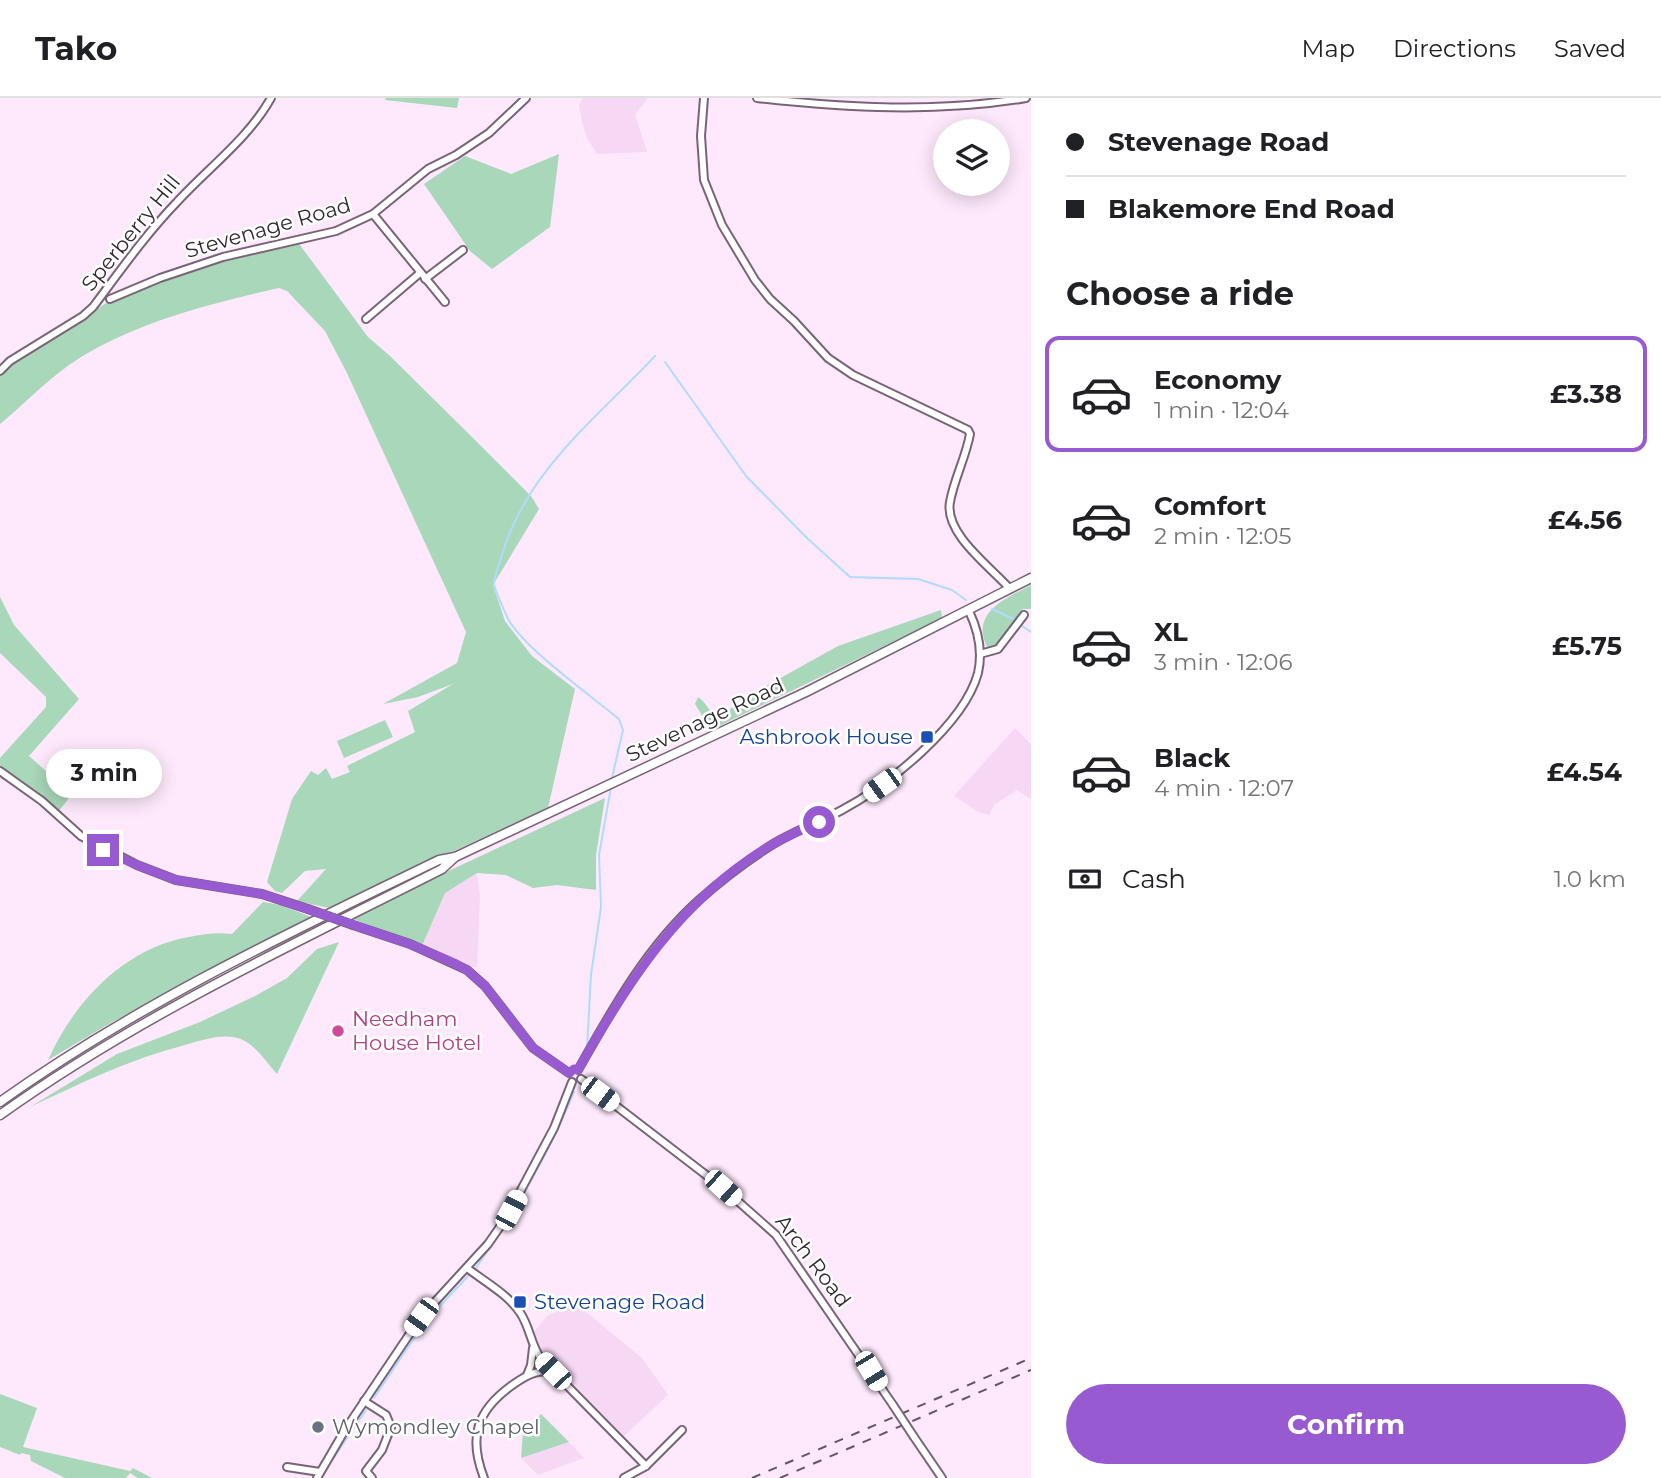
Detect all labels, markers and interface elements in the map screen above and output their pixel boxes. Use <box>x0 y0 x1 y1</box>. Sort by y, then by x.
text: Tako <box>35 28 117 68</box>
text: Map <box>1302 34 1355 63</box>
text: Directions <box>1393 34 1516 63</box>
text: Saved <box>1554 34 1626 63</box>
map controls <box>933 119 1010 196</box>
button: layers <box>933 119 1010 196</box>
text: Stevenage Road <box>1108 126 1329 158</box>
street label: Sperberry Hill <box>76 169 185 296</box>
street label: Stevenage Road <box>182 192 354 263</box>
text: Blakemore End Road <box>1108 193 1395 225</box>
text: Choose a ride <box>1066 274 1294 313</box>
icon: car <box>1070 363 1133 426</box>
text: Economy <box>1154 364 1281 396</box>
text: £3.38 <box>1550 378 1622 410</box>
text: 1 min · 12:04 <box>1154 396 1289 424</box>
icon: car <box>1070 489 1133 552</box>
text: Comfort <box>1154 490 1266 522</box>
text: £4.56 <box>1548 504 1622 536</box>
text: 2 min · 12:05 <box>1154 522 1292 550</box>
icon: car <box>1070 615 1133 678</box>
text: XL <box>1154 616 1188 648</box>
text: £5.75 <box>1552 630 1622 662</box>
text: 3 min · 12:06 <box>1154 648 1292 676</box>
street label: Stevenage Road <box>622 672 788 767</box>
place label: Ashbrook House <box>740 724 913 749</box>
marker: Ashbrook House <box>919 729 935 745</box>
icon: car <box>1070 741 1133 804</box>
text: Black <box>1154 742 1230 774</box>
callout: 3 min <box>45 748 161 798</box>
text: £4.54 <box>1547 756 1622 788</box>
text: 3 min <box>70 759 138 787</box>
car <box>859 764 906 806</box>
text: 4 min · 12:07 <box>1154 774 1294 802</box>
route start <box>803 806 835 838</box>
route end <box>87 834 119 866</box>
icon: cash <box>1066 860 1104 898</box>
text: Cash <box>1122 863 1186 895</box>
text: 1.0 km <box>1554 865 1626 893</box>
place label: Needham House Hotel <box>352 1006 482 1055</box>
marker: Needham House Hotel <box>330 1023 346 1039</box>
car <box>577 1073 624 1115</box>
car <box>701 1166 746 1210</box>
car <box>492 1187 531 1233</box>
street label: Arch Road <box>770 1209 856 1312</box>
place label: Stevenage Road <box>534 1289 705 1314</box>
car <box>401 1294 442 1340</box>
marker: Stevenage Road <box>512 1294 528 1310</box>
car <box>852 1348 891 1394</box>
car <box>531 1349 576 1393</box>
button: Confirm <box>1066 1384 1626 1464</box>
place label: Wymondley Chapel <box>332 1414 540 1439</box>
marker: Wymondley Chapel <box>310 1419 326 1435</box>

